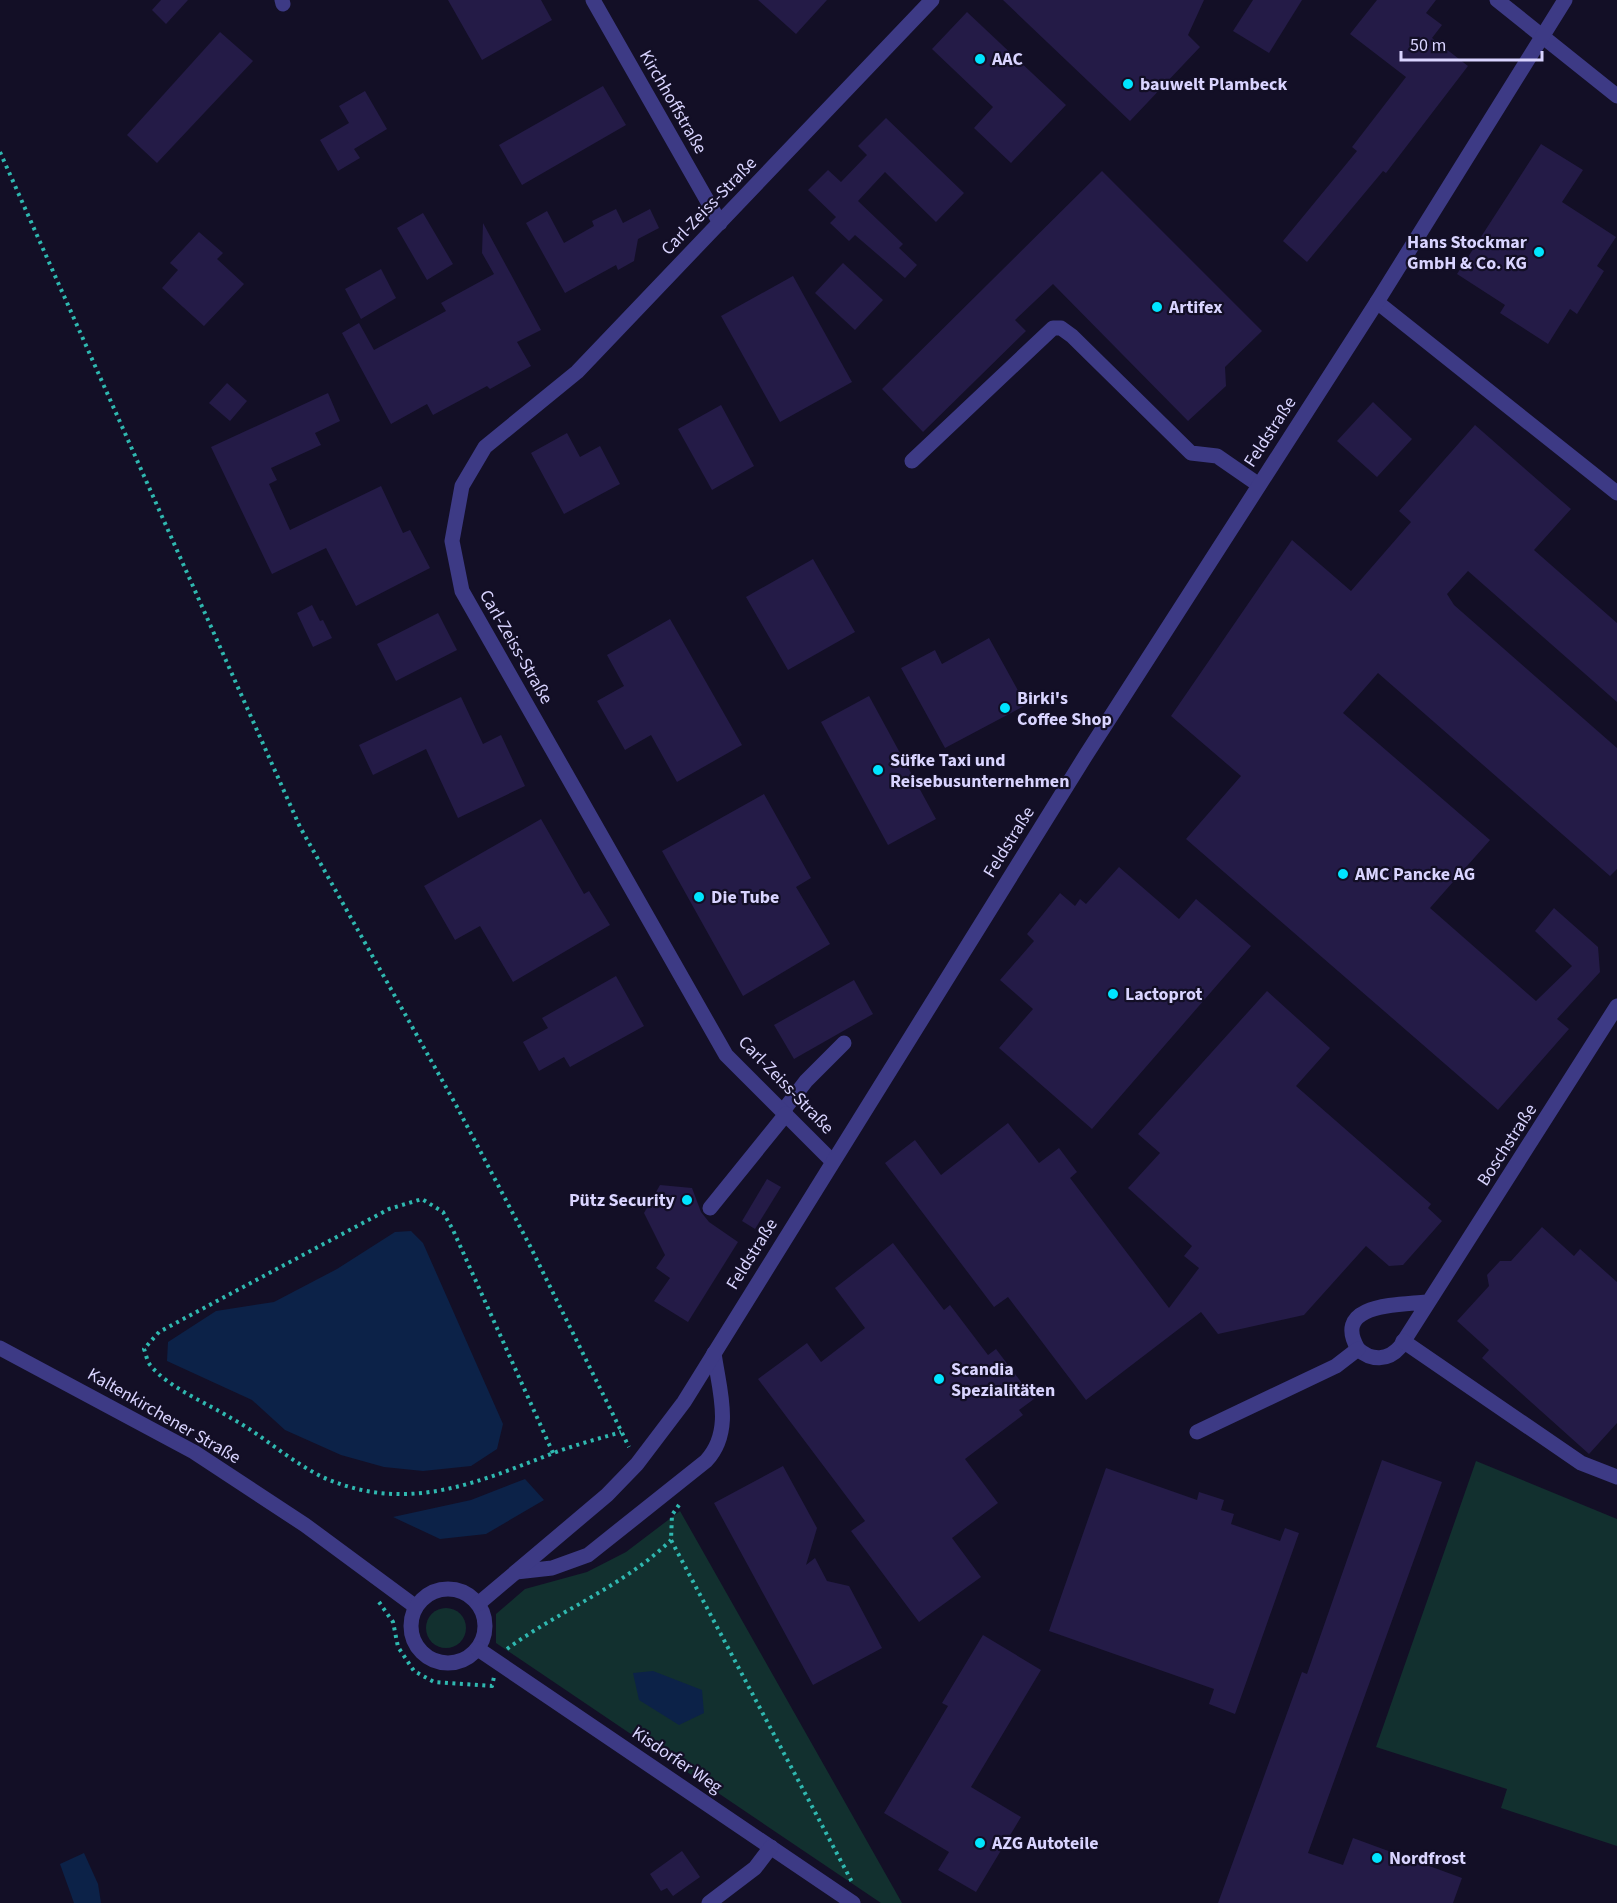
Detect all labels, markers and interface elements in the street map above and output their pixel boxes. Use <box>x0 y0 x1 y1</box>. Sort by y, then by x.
scale bar <box>1401 24 1542 62</box>
text: 50 m <box>1410 33 1446 58</box>
street label: Kirchhoffstraße <box>633 45 713 159</box>
place label: AAC <box>991 47 1023 72</box>
marker: AAC <box>973 52 987 66</box>
place label: bauwelt Plambeck <box>1140 72 1287 97</box>
marker: bauwelt Plambeck <box>1121 77 1135 91</box>
street label: Carl-Zeiss-Straße <box>656 151 763 261</box>
place label: Hans Stockmar GmbH & Co. KG <box>1407 230 1528 276</box>
marker: Hans Stockmar GmbH & Co. KG <box>1532 245 1546 259</box>
place label: Artifex <box>1168 295 1223 320</box>
marker: Artifex <box>1150 300 1164 314</box>
street label: Feldstraße <box>1238 392 1302 472</box>
street label: Carl-Zeiss-Straße <box>473 585 559 709</box>
place label: Birki's Coffee Shop <box>1017 686 1112 732</box>
marker: Birki's Coffee Shop <box>998 701 1012 715</box>
place label: Süfke Taxi und Reisebusunternehmen <box>890 748 1069 794</box>
marker: Süfke Taxi und Reisebusunternehmen <box>871 763 885 777</box>
street label: Feldstraße <box>977 802 1041 882</box>
place label: AMC Pancke AG <box>1354 862 1475 887</box>
marker: AMC Pancke AG <box>1336 867 1350 881</box>
place label: Die Tube <box>711 885 779 910</box>
marker: Die Tube <box>692 890 706 904</box>
place label: Lactoprot <box>1125 982 1202 1007</box>
marker: Lactoprot <box>1106 987 1120 1001</box>
street label: Carl-Zeiss-Straße <box>733 1030 840 1140</box>
street label: Boschstraße <box>1471 1099 1543 1191</box>
place label: Pütz Security <box>569 1188 676 1213</box>
marker: Pütz Security <box>680 1193 694 1207</box>
street label: Feldstraße <box>720 1214 784 1294</box>
place label: Scandia Spezialitäten <box>951 1357 1055 1403</box>
street label: Kaltenkirchener Straße <box>83 1362 245 1470</box>
marker: Scandia Spezialitäten <box>932 1372 946 1386</box>
street label: Kisdorfer Weg <box>627 1721 727 1799</box>
place label: AZG Autoteile <box>991 1831 1099 1856</box>
marker: AZG Autoteile <box>973 1836 987 1850</box>
place label: Nordfrost <box>1389 1846 1466 1871</box>
marker: Nordfrost <box>1370 1851 1384 1865</box>

